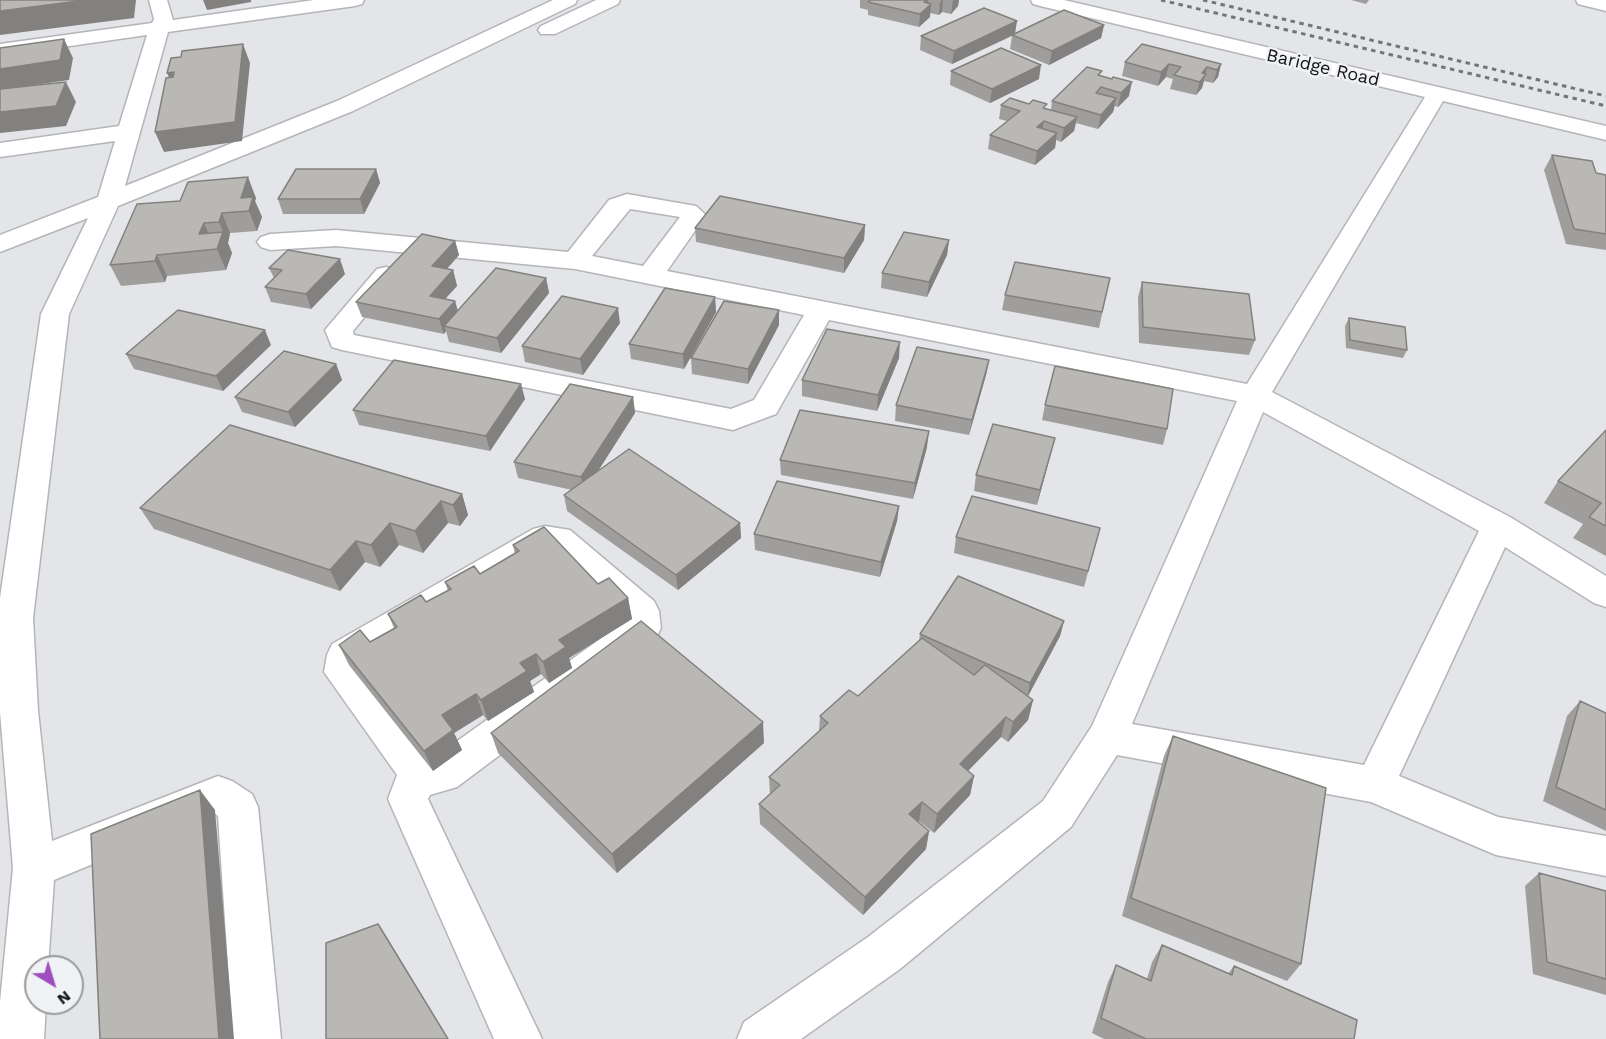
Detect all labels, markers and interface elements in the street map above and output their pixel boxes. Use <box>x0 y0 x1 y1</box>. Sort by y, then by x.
street label: Baridge Road <box>1264 44 1382 92</box>
north arrow <box>24 955 84 1015</box>
text: N <box>54 987 75 1009</box>

